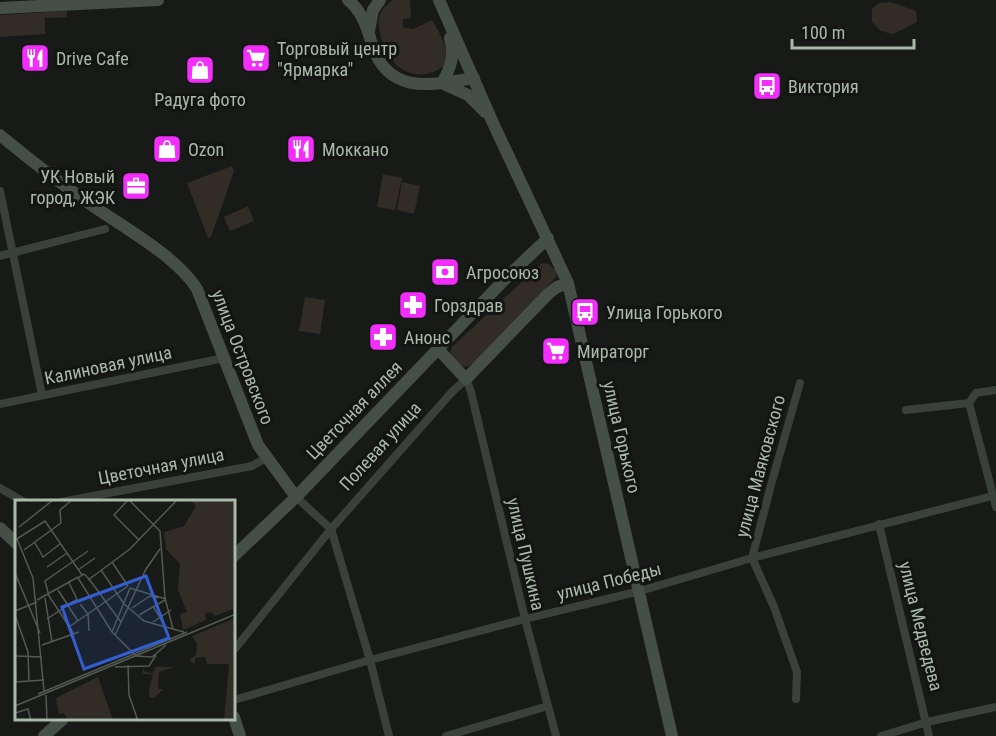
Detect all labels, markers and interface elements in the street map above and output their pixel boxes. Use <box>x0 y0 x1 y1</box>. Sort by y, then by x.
scale bar <box>792 12 914 50</box>
text: 100 m <box>801 22 845 43</box>
place label: Торговый центр "Ярмарка" <box>277 38 397 80</box>
restaurant icon: Drive Cafe <box>19 42 51 74</box>
supermarket icon: Торговый центр "Ярмарка" <box>240 42 272 74</box>
place label: Drive Cafe <box>56 48 129 69</box>
shop icon: Радуга фото <box>184 54 216 86</box>
bus stop icon: Виктория <box>751 70 783 102</box>
place label: Виктория <box>788 76 859 97</box>
place label: Радуга фото <box>154 89 246 110</box>
shop icon: Ozon <box>151 133 183 165</box>
restaurant icon: Моккано <box>285 133 317 165</box>
place label: Ozon <box>188 139 224 160</box>
place label: Моккано <box>322 139 389 160</box>
place label: УК Новый город, ЖЭК <box>30 166 115 208</box>
office icon: УК Новый город, ЖЭК <box>120 170 152 202</box>
bank icon: Агросоюз <box>429 256 461 288</box>
place label: Агросоюз <box>466 262 539 283</box>
street label: улица Островского <box>208 287 278 427</box>
pharmacy icon: Горздрав <box>397 289 429 321</box>
place label: Горздрав <box>434 295 503 316</box>
bus stop icon: Улица Горького <box>569 296 601 328</box>
place label: Улица Горького <box>606 302 723 323</box>
pharmacy icon: Анонс <box>367 321 399 353</box>
place label: Анонс <box>404 327 450 348</box>
supermarket icon: Мираторг <box>540 335 572 367</box>
street label: Калиновая улица <box>43 341 173 389</box>
place label: Мираторг <box>577 341 649 362</box>
street label: Цветочная аллея <box>302 356 406 464</box>
street label: улица Горького <box>599 379 645 495</box>
street label: улица Маяковского <box>731 393 789 539</box>
street label: Полевая улица <box>335 397 425 495</box>
street label: Цветочная улица <box>96 443 226 489</box>
street label: улица Пушкина <box>503 496 549 612</box>
inset map <box>15 500 236 721</box>
street label: улица Победы <box>555 558 663 604</box>
street label: улица Медведева <box>895 559 947 693</box>

